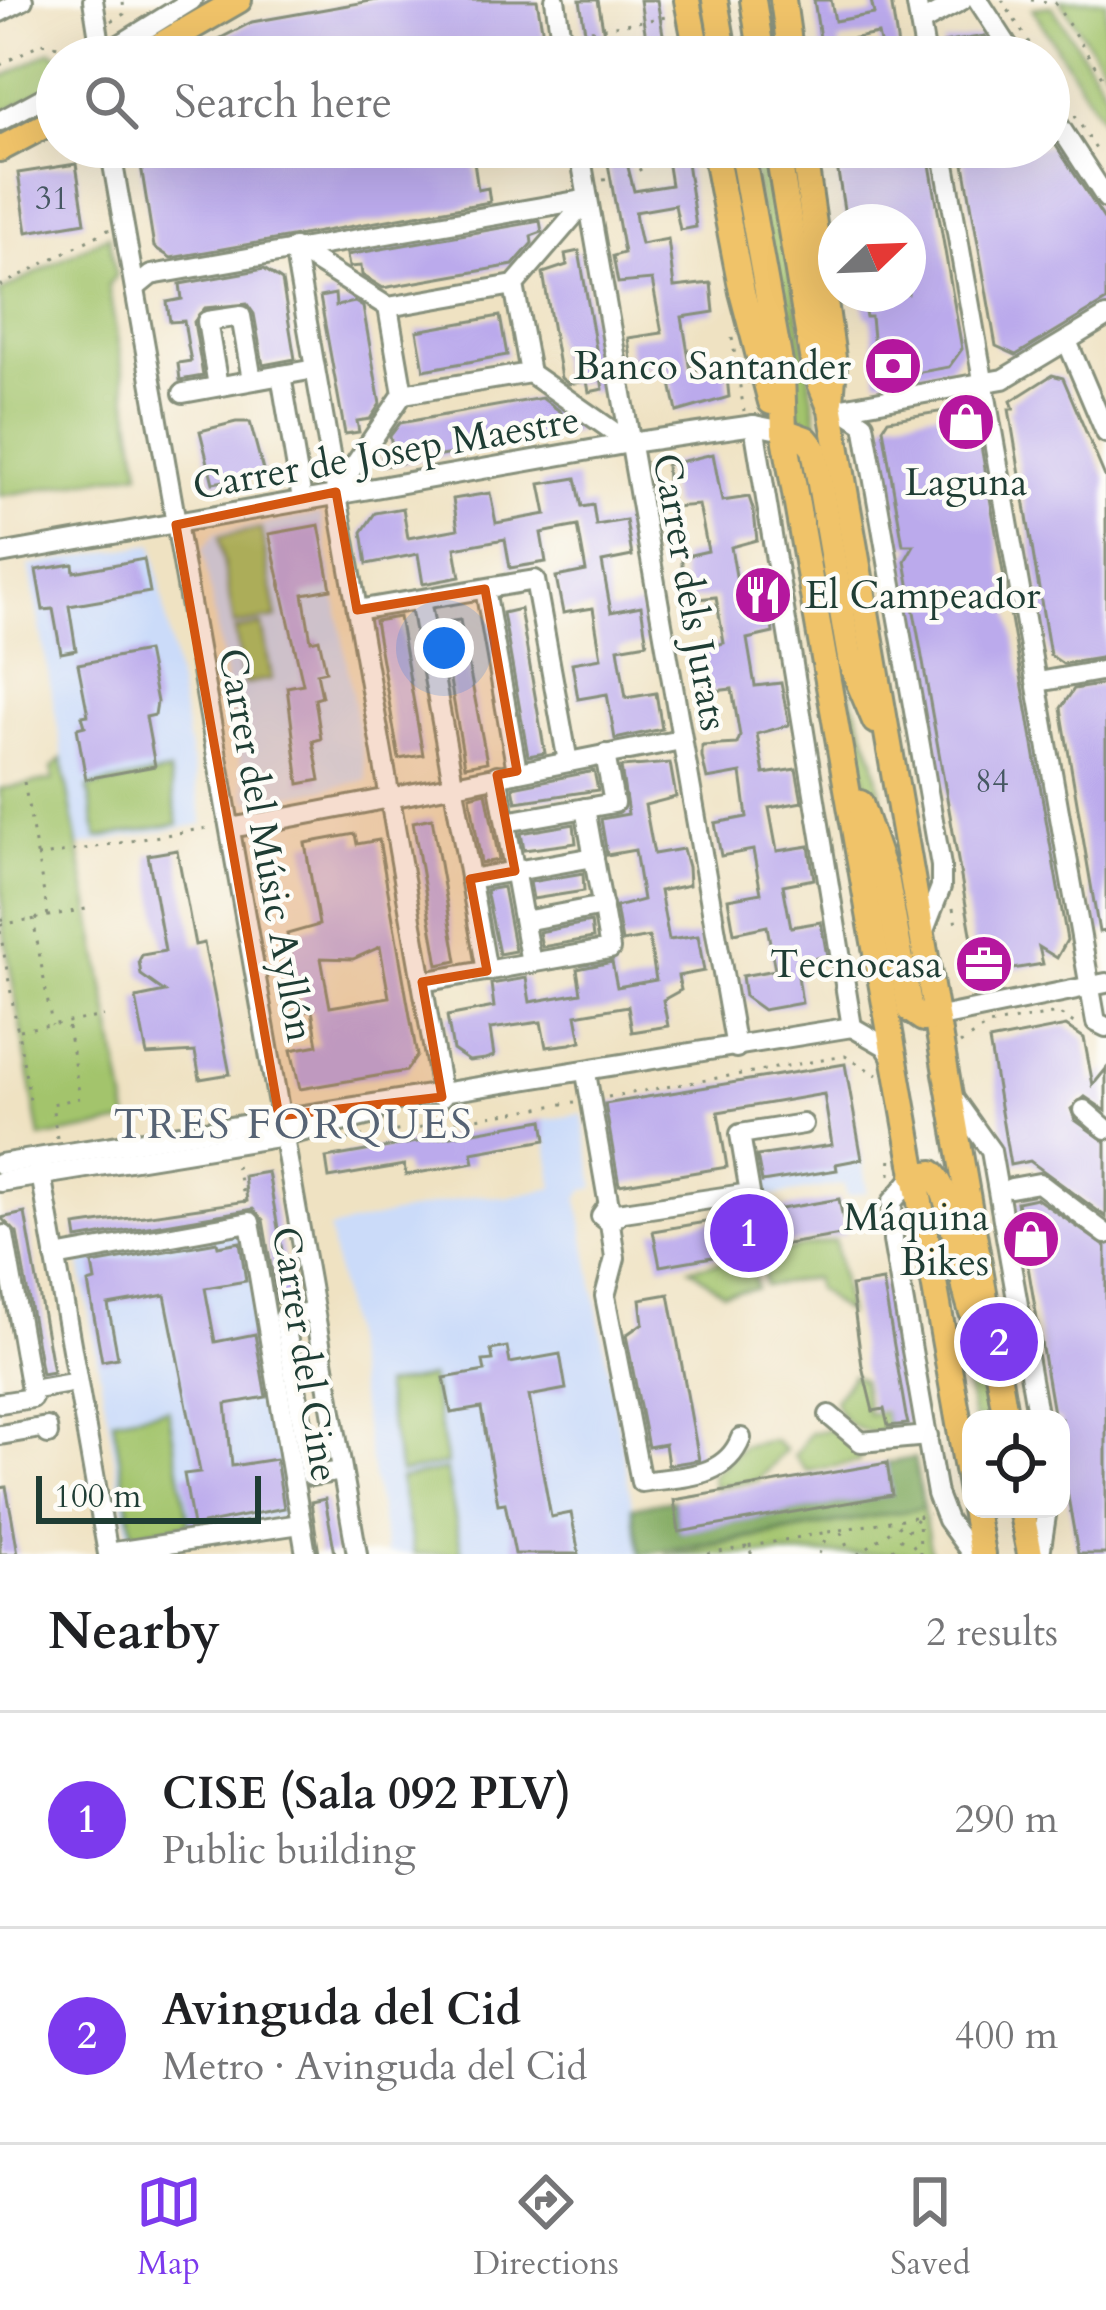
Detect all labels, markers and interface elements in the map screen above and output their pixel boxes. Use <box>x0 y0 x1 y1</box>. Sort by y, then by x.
search box <box>36 36 1070 168</box>
icon: search <box>78 69 144 135</box>
text: Search here <box>174 72 392 133</box>
house number: 31 <box>35 176 69 221</box>
north arrow <box>818 204 926 312</box>
bank icon: Banco Santander <box>862 335 924 397</box>
place label: Banco Santander <box>574 340 852 393</box>
shop icon: Laguna <box>935 391 997 453</box>
street label: Carrer de Josep Maestre <box>189 393 583 513</box>
street label: Carrer dels Jurats <box>640 449 740 735</box>
place label: Laguna <box>905 456 1028 509</box>
restaurant icon: El Campeador <box>732 564 794 626</box>
place label: El Campeador <box>805 569 1041 622</box>
your location <box>414 618 474 678</box>
street label: Carrer del Músic Ayllón <box>205 644 327 1046</box>
house number: 84 <box>975 759 1009 804</box>
office icon: Tecnocasa <box>953 933 1015 995</box>
place label: Tecnocasa <box>770 938 942 991</box>
district label: TRES FORQUES <box>114 1096 474 1153</box>
pin: 1 <box>710 1188 788 1278</box>
place label: Máquina Bikes <box>843 1191 989 1289</box>
shop icon: Máquina Bikes <box>1000 1208 1062 1270</box>
street label: Carrer del Cine <box>259 1223 351 1485</box>
pin: 2 <box>960 1297 1038 1387</box>
map controls <box>962 1410 1070 1518</box>
button: locate <box>962 1410 1070 1518</box>
scale bar <box>36 1470 261 1523</box>
text: 100 m <box>54 1474 141 1519</box>
text: Nearby <box>48 1597 220 1667</box>
text: 2 results <box>926 1606 1058 1659</box>
text: CISE (Sala 092 PLV) <box>162 1763 571 1824</box>
text: 1 <box>77 1793 97 1846</box>
text: 290 m <box>955 1793 1058 1846</box>
text: Public building <box>162 1824 416 1877</box>
text: Avinguda del Cid <box>162 1979 521 2040</box>
text: 2 <box>77 2009 97 2062</box>
text: 400 m <box>955 2009 1058 2062</box>
text: Metro · Avinguda del Cid <box>162 2040 587 2093</box>
tab: Map <box>136 2169 202 2286</box>
tab: Directions <box>473 2169 619 2286</box>
tab: Saved <box>890 2169 970 2286</box>

